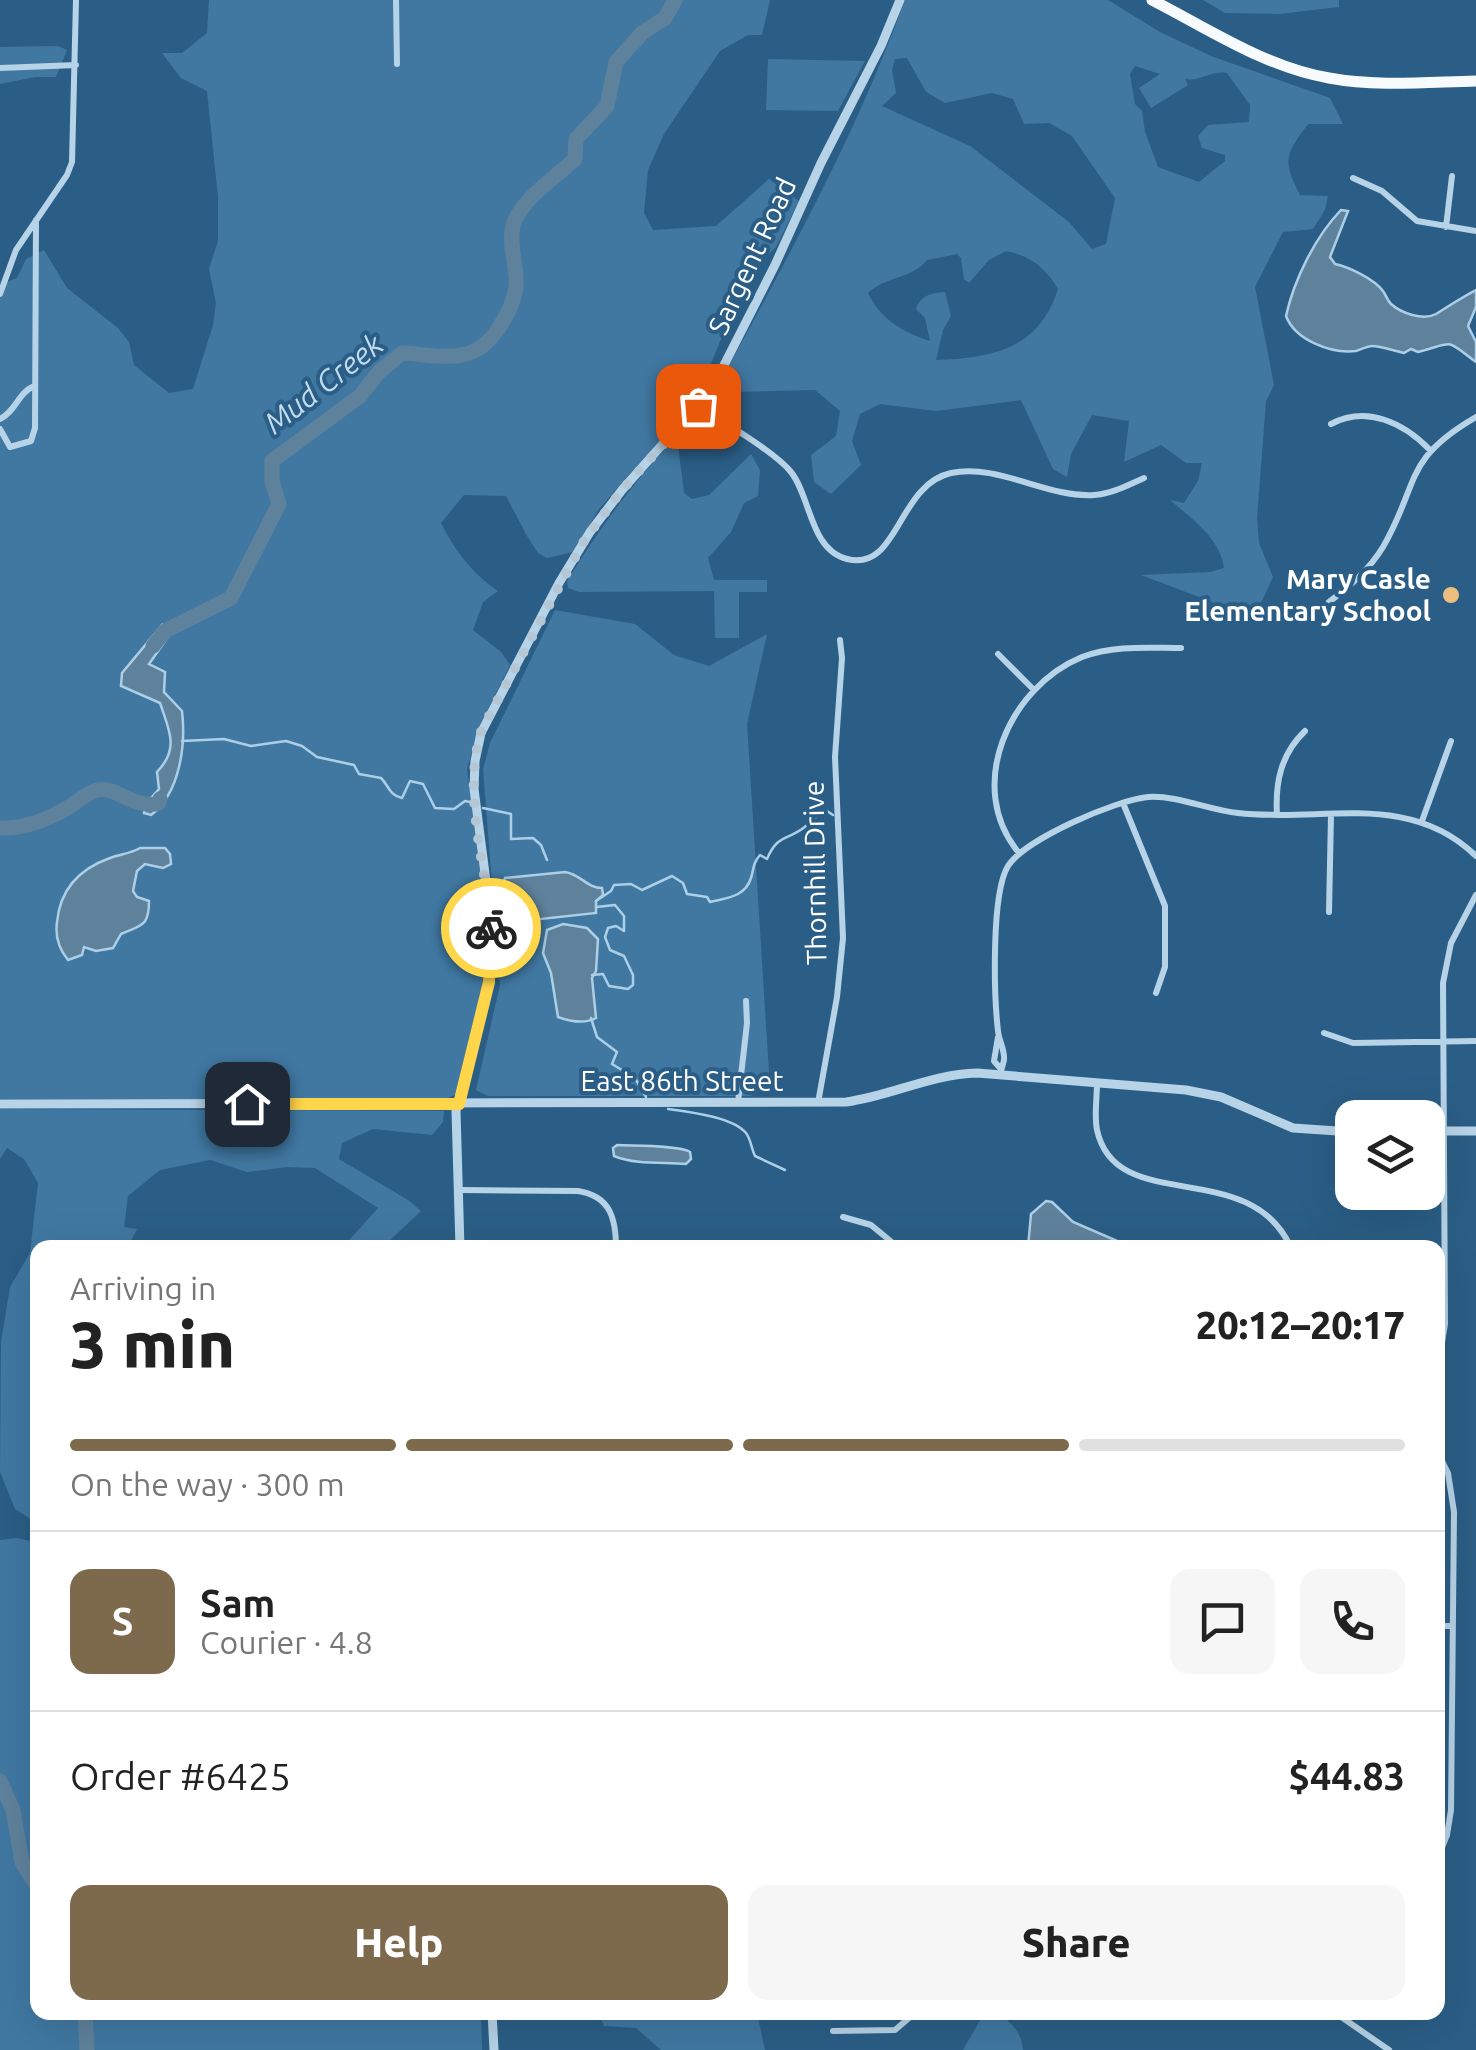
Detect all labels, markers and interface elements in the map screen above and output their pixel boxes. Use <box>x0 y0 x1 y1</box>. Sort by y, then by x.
street label: Sargent Road <box>702 173 801 339</box>
water label: Mud Creek <box>257 326 390 440</box>
pin <box>656 364 741 449</box>
icon: bag <box>671 379 726 434</box>
place label: Mary Casle Elementary School <box>1184 563 1431 626</box>
marker: Mary Casle Elementary School <box>1440 584 1462 606</box>
street label: Thornhill Drive <box>797 780 832 966</box>
courier <box>441 878 541 978</box>
icon: bike <box>464 901 519 956</box>
pin <box>205 1062 290 1147</box>
street label: East 86th Street <box>581 1065 783 1096</box>
icon: home <box>220 1077 275 1132</box>
map controls <box>1335 1100 1445 1210</box>
button: layers <box>1335 1100 1445 1210</box>
text: Arriving in <box>70 1270 216 1306</box>
text: 20:12–20:17 <box>1196 1304 1405 1346</box>
text: 3 min <box>70 1307 235 1380</box>
text: On the way · 300 m <box>70 1466 345 1502</box>
button: chat <box>1170 1569 1275 1674</box>
button: phone <box>1300 1569 1405 1674</box>
text: Sam <box>200 1582 275 1624</box>
text: S <box>112 1600 133 1642</box>
text: Courier · 4.8 <box>200 1624 373 1660</box>
text: Order #6425 <box>70 1755 291 1797</box>
text: $44.83 <box>1288 1755 1405 1797</box>
button: Help <box>70 1885 728 2000</box>
button: Share <box>748 1885 1405 2000</box>

